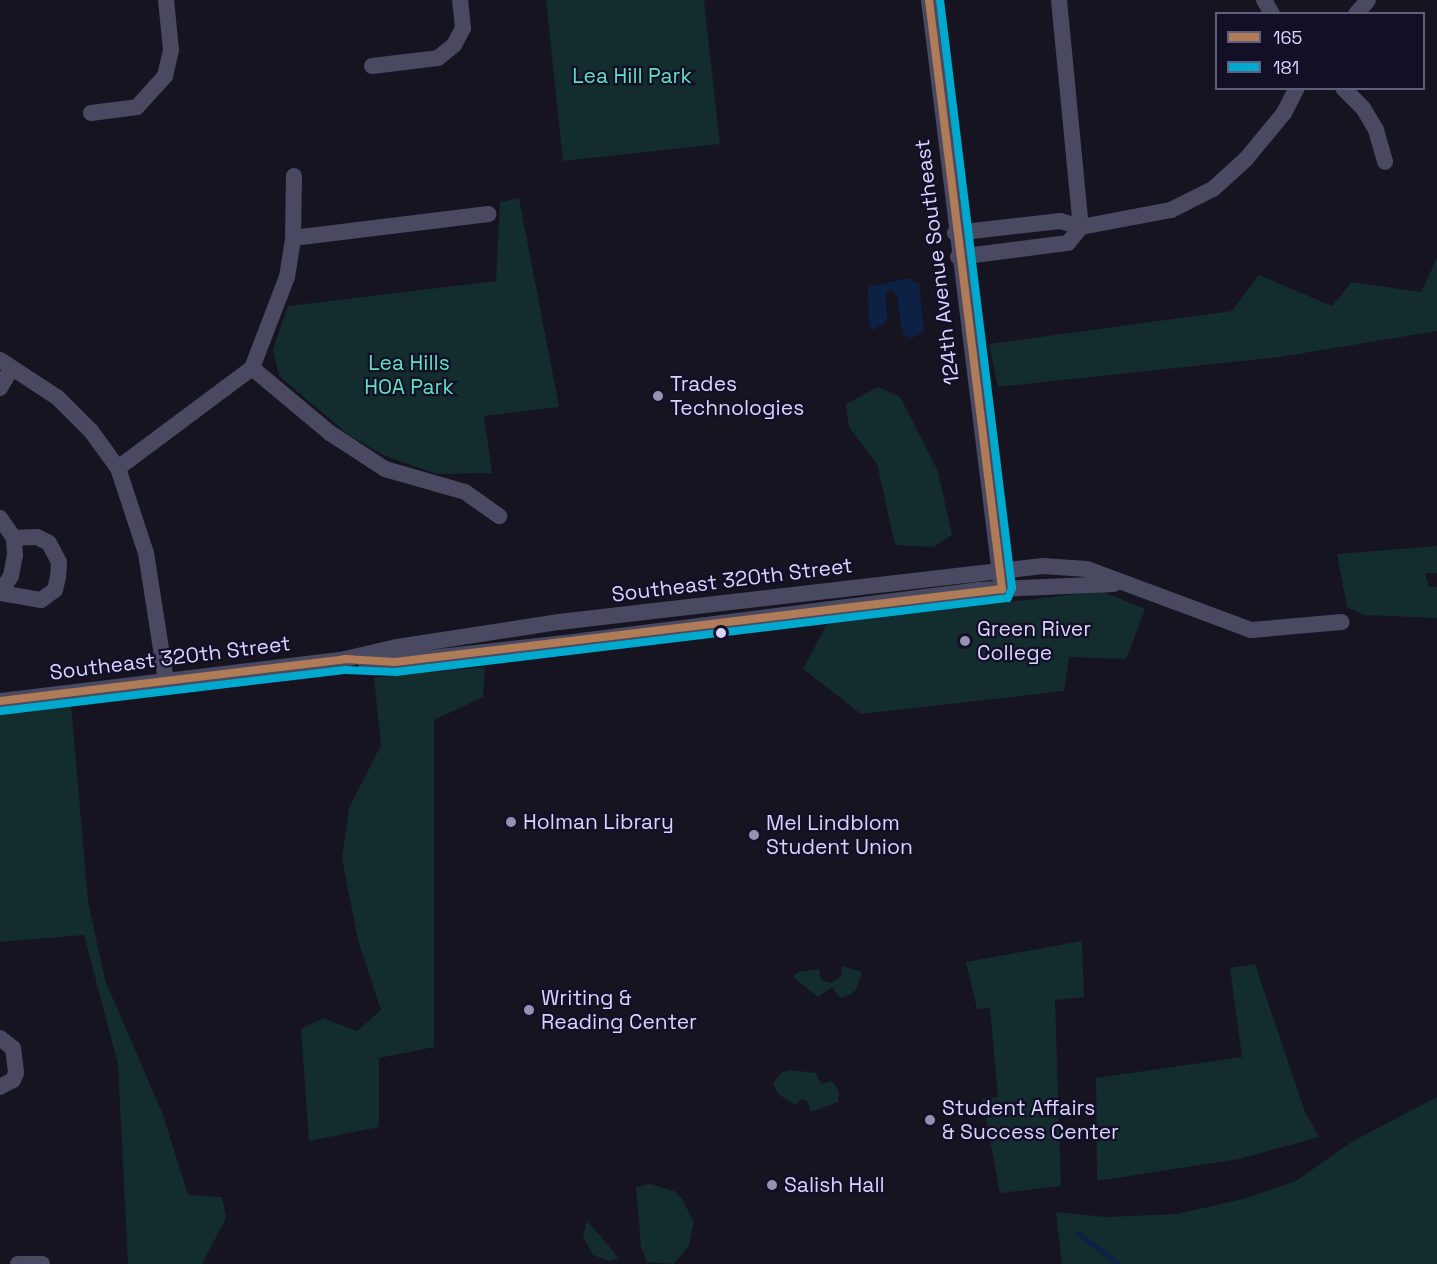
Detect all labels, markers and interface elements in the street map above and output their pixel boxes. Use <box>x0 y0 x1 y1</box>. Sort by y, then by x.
legend <box>1215 12 1425 90</box>
text: 165 <box>1273 26 1302 49</box>
text: 181 <box>1273 56 1299 79</box>
park label: Lea Hill Park <box>572 63 692 89</box>
street label: 124th Avenue Southeast <box>909 138 965 386</box>
park label: Lea Hills HOA Park <box>364 350 454 400</box>
place label: Trades Technologies <box>670 371 804 421</box>
marker: Trades Technologies <box>651 389 665 403</box>
street label: Southeast 320th Street <box>610 553 854 607</box>
place label: Green River College <box>977 616 1091 666</box>
unlabelled marker <box>715 627 727 639</box>
street label: Southeast 320th Street <box>48 631 292 685</box>
marker: Green River College <box>958 634 972 648</box>
place label: Holman Library <box>523 809 674 835</box>
place label: Mel Lindblom Student Union <box>766 810 913 860</box>
marker: Holman Library <box>504 815 518 829</box>
marker: Mel Lindblom Student Union <box>747 828 761 842</box>
place label: Writing & Reading Center <box>541 985 697 1035</box>
marker: Writing & Reading Center <box>522 1003 536 1017</box>
place label: Student Affairs & Success Center <box>942 1095 1119 1145</box>
marker: Student Affairs & Success Center <box>923 1113 937 1127</box>
place label: Salish Hall <box>784 1172 885 1198</box>
marker: Salish Hall <box>765 1178 779 1192</box>

